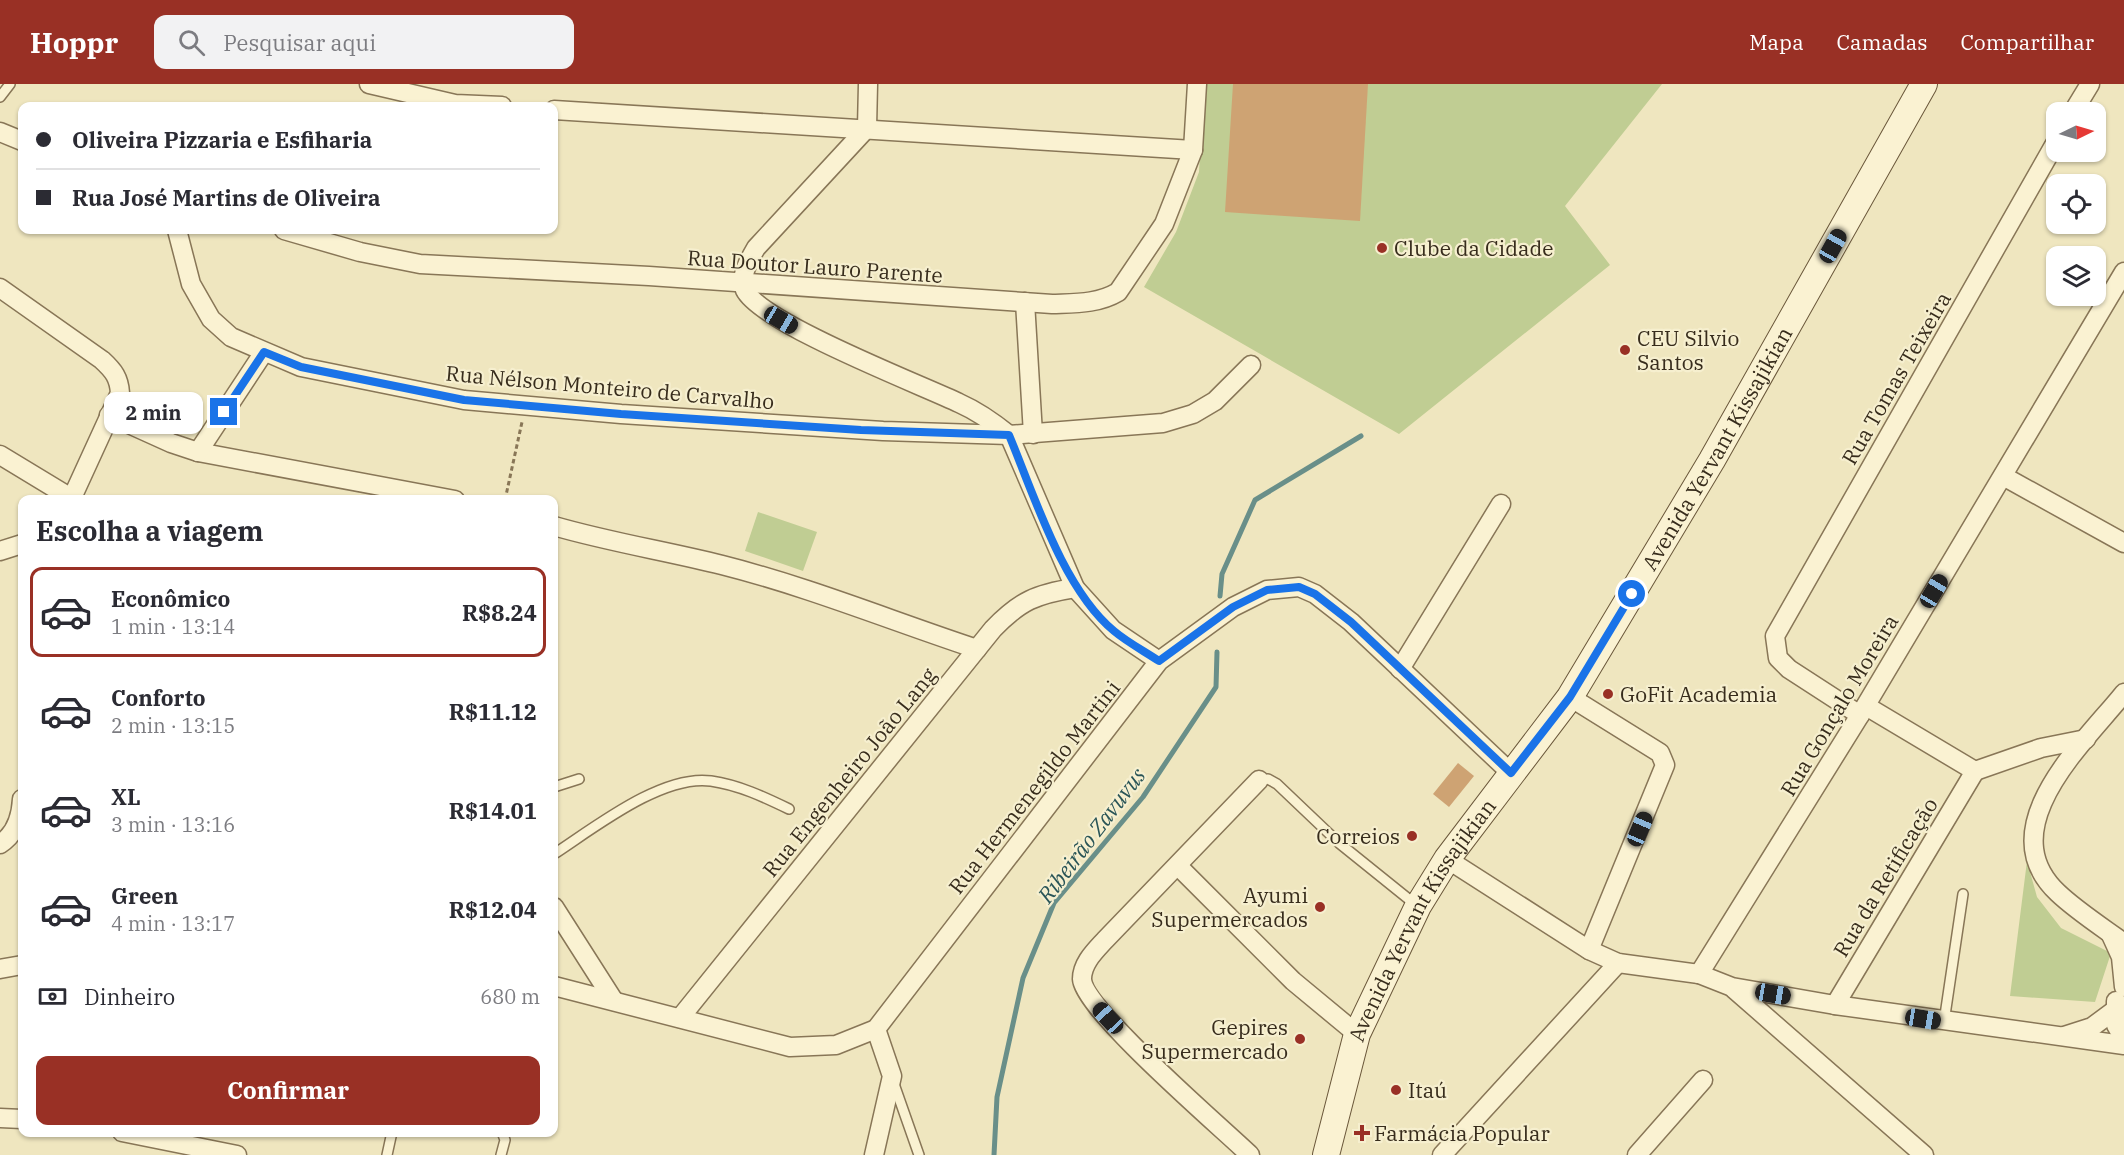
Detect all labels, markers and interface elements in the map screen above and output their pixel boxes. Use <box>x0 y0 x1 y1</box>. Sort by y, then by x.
search box <box>154 15 574 69</box>
text: Hoppr <box>30 24 118 61</box>
icon: search <box>175 26 208 59</box>
text: Pesquisar aqui <box>223 28 376 57</box>
text: Mapa <box>1749 28 1804 56</box>
text: Camadas <box>1837 28 1927 56</box>
text: Compartilhar <box>1960 28 2094 56</box>
north arrow <box>2046 102 2106 162</box>
map controls <box>2046 102 2106 306</box>
text: Oliveira Pizzaria e Esfiharia <box>72 125 372 154</box>
button: locate <box>2046 174 2106 234</box>
text: Rua José Martins de Oliveira <box>72 183 381 212</box>
car <box>1816 226 1850 266</box>
place label: Clube da Cidade <box>1394 234 1553 262</box>
marker: Clube da Cidade <box>1375 241 1389 255</box>
street label: Rua Doutor Lauro Parente <box>686 243 944 289</box>
button: layers <box>2046 246 2106 306</box>
street label: Rua Tomas Teixeira <box>1835 286 1957 470</box>
car <box>761 303 801 337</box>
street label: Avenida Yervant Kissajikian <box>1635 322 1798 575</box>
place label: CEU Silvio Santos <box>1637 324 1739 376</box>
marker: CEU Silvio Santos <box>1618 343 1632 357</box>
street label: Rua Nélson Monteiro de Carvalho <box>445 359 775 415</box>
callout: 2 min <box>104 391 203 433</box>
route end <box>210 398 237 425</box>
text: 2 min <box>126 399 182 426</box>
text: Escolha a viagem <box>36 513 263 548</box>
car <box>1917 571 1951 611</box>
route start <box>1618 580 1645 607</box>
text: Econômico <box>111 584 230 613</box>
icon: car <box>39 585 93 639</box>
text: R$8.24 <box>462 598 537 627</box>
street label: Rua Gonçalo Moreira <box>1774 609 1904 801</box>
text: 1 min · 13:14 <box>111 613 235 640</box>
street label: Rua Engenheiro João Lang <box>756 661 943 882</box>
street label: Rua Hermenegildo Martini <box>942 675 1126 899</box>
place label: GoFit Academia <box>1620 680 1777 708</box>
text: Conforto <box>111 683 206 712</box>
icon: car <box>39 684 93 738</box>
marker: GoFit Academia <box>1601 687 1615 701</box>
text: R$11.12 <box>449 697 537 726</box>
text: 2 min · 13:15 <box>111 712 235 739</box>
water label: Ribeirão Zavuvus <box>1030 761 1152 909</box>
text: XL <box>111 782 141 811</box>
icon: car <box>39 783 93 837</box>
street label: Rua da Retificação <box>1826 792 1944 962</box>
street label: Avenida Yervant Kissajikian <box>1342 793 1502 1044</box>
text: R$14.01 <box>449 796 537 825</box>
car <box>1625 809 1655 849</box>
text: 3 min · 13:16 <box>111 811 235 838</box>
place label: Correios <box>1316 822 1400 850</box>
marker: Correios <box>1405 829 1419 843</box>
text: Green <box>111 881 178 910</box>
place label: Ayumi Supermercados <box>1151 881 1308 933</box>
icon: car <box>39 882 93 936</box>
text: R$12.04 <box>449 895 537 924</box>
marker: Ayumi Supermercados <box>1313 900 1327 914</box>
text: 4 min · 13:17 <box>111 910 235 937</box>
icon: cash <box>36 980 69 1013</box>
text: Dinheiro <box>84 982 175 1011</box>
car <box>1754 982 1792 1006</box>
text: 680 m <box>480 983 540 1010</box>
car <box>1089 999 1127 1037</box>
car <box>1904 1007 1942 1031</box>
place label: Gepires Supermercado <box>1142 1013 1288 1065</box>
marker: Gepires Supermercado <box>1293 1032 1307 1046</box>
button: Confirmar <box>36 1056 540 1125</box>
place label: Itaú <box>1408 1076 1447 1104</box>
marker: Itaú <box>1389 1083 1403 1097</box>
place label: Farmácia Popular <box>1374 1119 1551 1147</box>
marker: Farmácia Popular <box>1355 1126 1369 1140</box>

